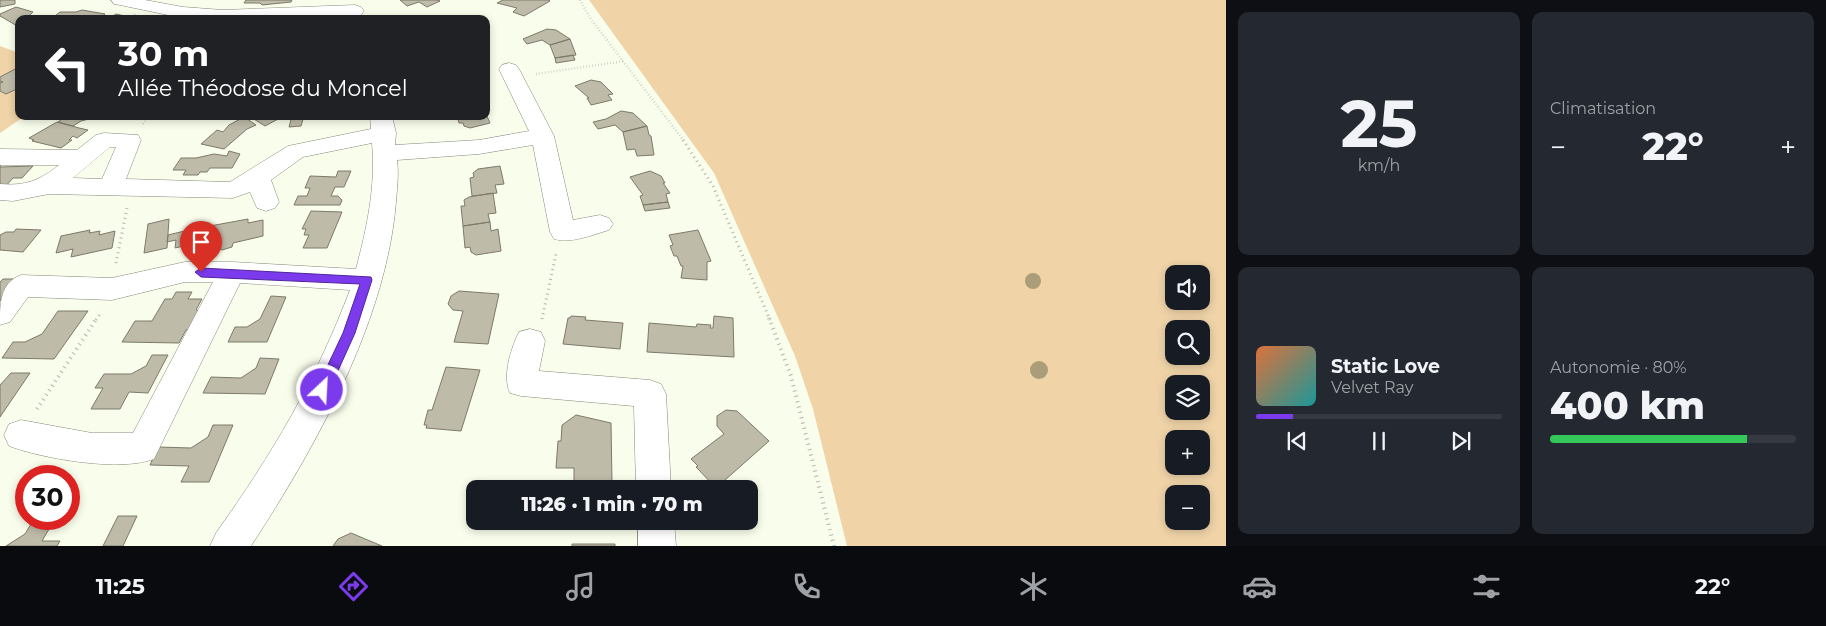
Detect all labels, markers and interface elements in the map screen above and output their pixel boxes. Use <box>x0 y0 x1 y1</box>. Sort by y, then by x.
text: 30 m <box>118 32 209 75</box>
icon: left <box>35 35 100 100</box>
text: Allée Théodose du Moncel <box>118 75 408 102</box>
text: 25 <box>1340 84 1418 163</box>
text: Climatisation <box>1550 99 1656 118</box>
text: 22° <box>1642 123 1704 170</box>
text: − <box>1550 130 1566 164</box>
text: + <box>1780 130 1796 164</box>
text: km/h <box>1358 156 1400 175</box>
pin <box>180 221 222 272</box>
icon: arrive <box>187 228 215 256</box>
map controls <box>1165 265 1210 530</box>
button: sound <box>1165 265 1210 310</box>
button: search <box>1165 320 1210 365</box>
text: Static Love <box>1331 355 1440 378</box>
text: Autonomie · 80% <box>1550 358 1687 377</box>
position arrow <box>295 363 347 415</box>
button: layers <box>1165 375 1210 420</box>
text: Velvet Ray <box>1331 378 1413 397</box>
text: 400 km <box>1550 382 1705 429</box>
icon: previous <box>1283 427 1311 455</box>
icon: pause <box>1365 427 1393 455</box>
icon: next <box>1447 427 1475 455</box>
button: + <box>1165 430 1210 475</box>
speed limit sign: 30 <box>15 465 80 530</box>
button: − <box>1165 485 1210 530</box>
text: 11:26 · 1 min · 70 m <box>521 493 703 516</box>
icon: directions <box>336 569 371 604</box>
icon: music <box>563 569 598 604</box>
icon: phone <box>789 569 824 604</box>
icon: climate <box>1016 569 1051 604</box>
icon: car <box>1242 569 1277 604</box>
icon: filters <box>1469 569 1504 604</box>
text: 11:25 <box>96 573 145 600</box>
text: 22° <box>1695 573 1730 600</box>

